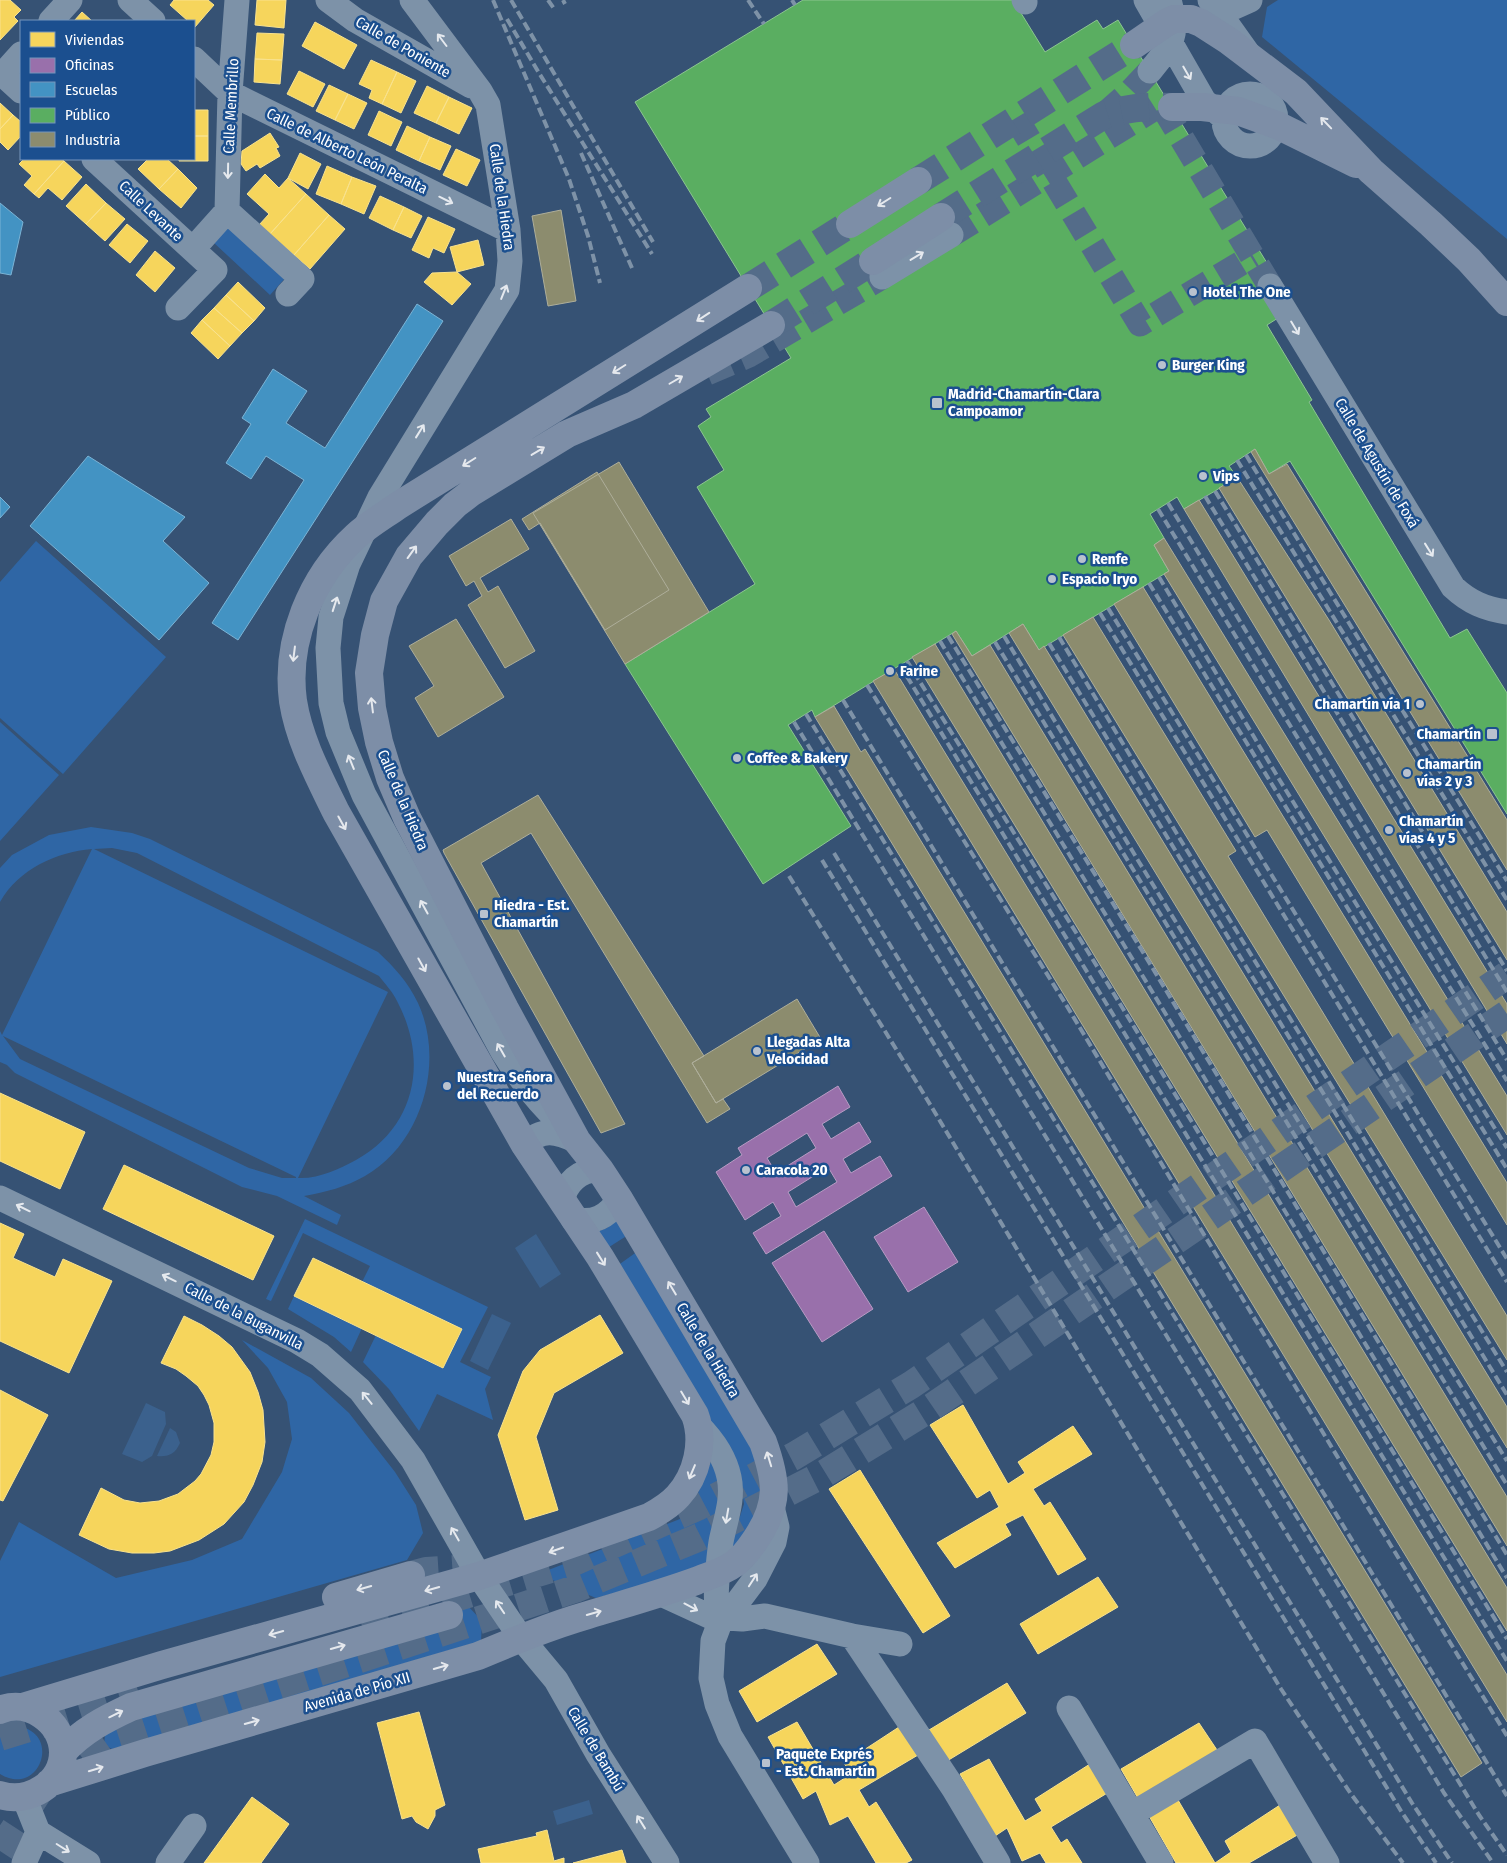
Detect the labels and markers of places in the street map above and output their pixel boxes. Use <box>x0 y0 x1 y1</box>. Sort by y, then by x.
place label: Hotel The One <box>1203 283 1291 301</box>
marker: Hotel The One <box>1187 286 1199 298</box>
place label: Burger King <box>1172 356 1245 374</box>
marker: Burger King <box>1156 359 1168 371</box>
place label: Madrid-Chamartín-Clara Campoamor <box>948 385 1100 420</box>
marker: Madrid-Chamartín-Clara Campoamor <box>930 396 944 410</box>
place label: Vips <box>1212 467 1240 485</box>
marker: Vips <box>1197 470 1209 482</box>
place label: Renfe <box>1092 550 1128 568</box>
marker: Renfe <box>1076 553 1088 565</box>
place label: Espacio Iryo <box>1062 570 1137 588</box>
marker: Espacio Iryo <box>1046 573 1058 585</box>
place label: Farine <box>900 662 938 680</box>
marker: Farine <box>884 665 896 677</box>
place label: Chamartín vía 1 <box>1315 695 1410 713</box>
marker: Chamartín vía 1 <box>1414 698 1426 710</box>
place label: Chamartín <box>1417 725 1481 743</box>
marker: Chamartín <box>1485 727 1499 741</box>
place label: Coffee & Bakery <box>747 749 848 767</box>
marker: Coffee & Bakery <box>731 752 743 764</box>
place label: Chamartín vías 2 y 3 <box>1416 755 1482 790</box>
marker: Chamartín vías 2 y 3 <box>1401 767 1413 779</box>
place label: Chamartín vías 4 y 5 <box>1398 812 1464 847</box>
marker: Chamartín vías 4 y 5 <box>1383 824 1395 836</box>
place label: Hiedra - Est. Chamartín <box>494 896 570 931</box>
marker: Hiedra - Est. Chamartín <box>478 908 490 920</box>
place label: Llegadas Alta Velocidad <box>766 1033 851 1068</box>
marker: Llegadas Alta Velocidad <box>751 1045 763 1057</box>
place label: Nuestra Señora del Recuerdo <box>457 1068 553 1103</box>
marker: Nuestra Señora del Recuerdo <box>441 1080 453 1092</box>
place label: Caracola 20 <box>756 1161 828 1179</box>
marker: Caracola 20 <box>740 1164 752 1176</box>
place label: Paquete Exprés - Est. Chamartín <box>776 1745 875 1780</box>
marker: Paquete Exprés - Est. Chamartín <box>760 1757 772 1769</box>

